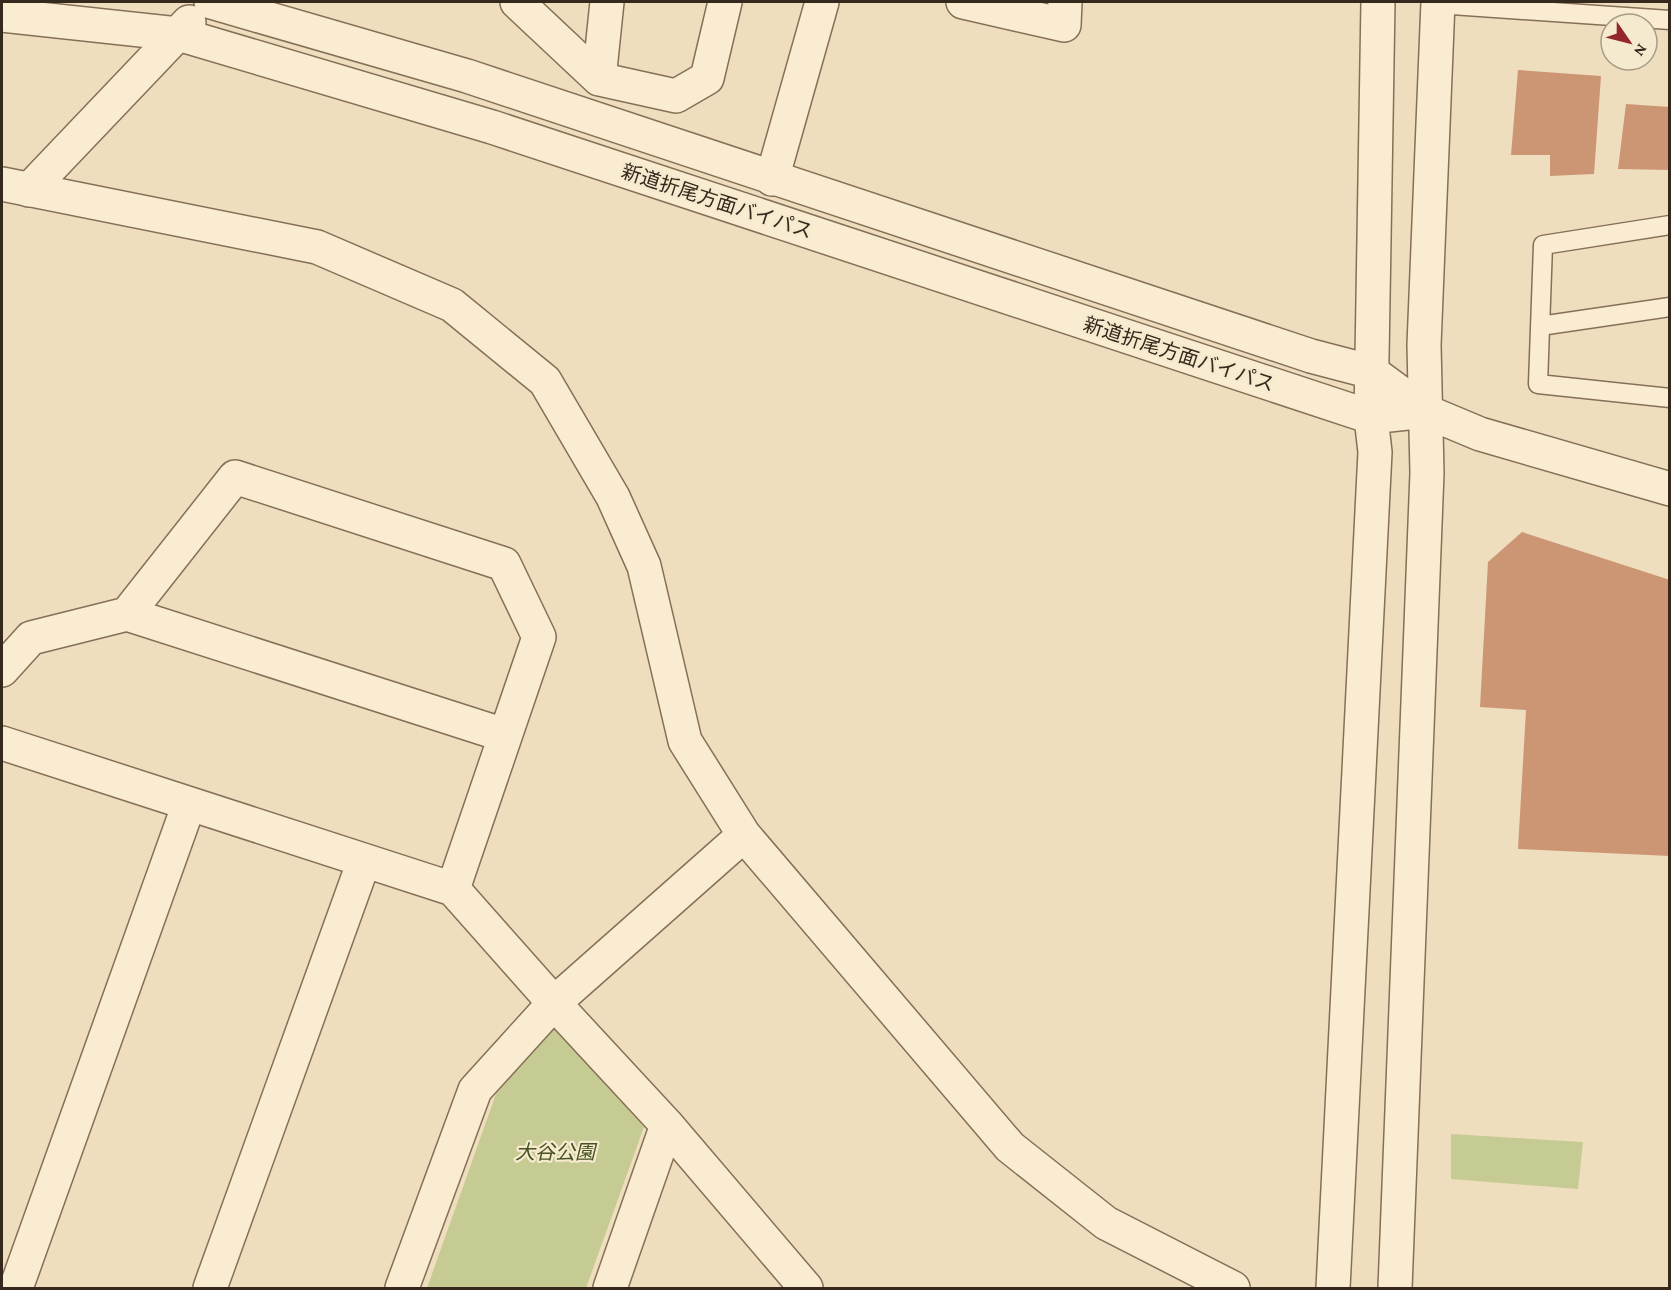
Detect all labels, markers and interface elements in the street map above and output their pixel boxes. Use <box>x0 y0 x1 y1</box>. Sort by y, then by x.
north arrow <box>1599 12 1659 72</box>
text: N <box>1631 41 1651 60</box>
street label: 新道折尾方面バイパス <box>619 160 815 242</box>
street label: 新道折尾方面バイパス <box>1081 313 1277 395</box>
park label: 大谷公園 <box>515 1141 598 1163</box>

